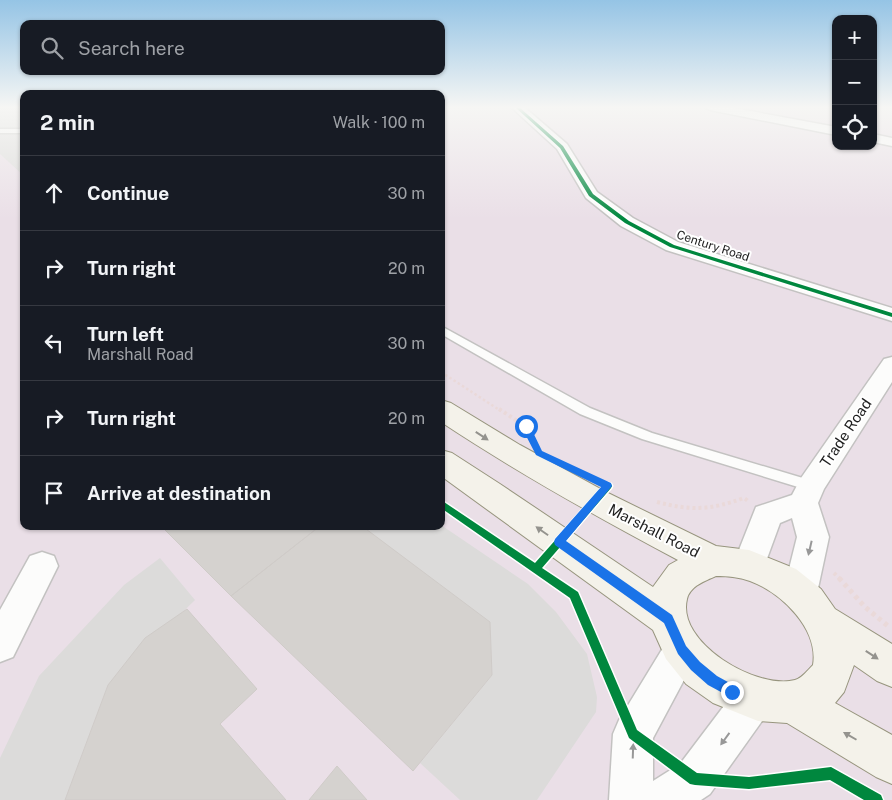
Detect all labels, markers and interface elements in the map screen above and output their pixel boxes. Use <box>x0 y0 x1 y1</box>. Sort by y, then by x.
map controls <box>832 15 877 150</box>
button: + <box>832 15 877 60</box>
search box <box>20 20 445 75</box>
icon: search <box>38 34 66 62</box>
text: Search here <box>78 37 185 59</box>
button: − <box>832 60 877 105</box>
button: locate <box>832 105 877 150</box>
text: 2 min <box>40 110 95 135</box>
text: Walk · 100 m <box>333 113 425 132</box>
icon: ahead <box>40 179 68 207</box>
text: Continue <box>87 182 169 204</box>
text: 30 m <box>388 184 425 203</box>
street label: Century Road <box>675 228 751 264</box>
icon: right <box>40 254 68 282</box>
text: Turn right <box>87 257 176 279</box>
text: 20 m <box>388 259 425 278</box>
text: Turn left <box>87 323 164 345</box>
icon: left <box>40 329 68 357</box>
text: 30 m <box>388 334 425 353</box>
text: Marshall Road <box>87 345 194 364</box>
street label: Trade Road <box>816 395 875 470</box>
icon: right <box>40 404 68 432</box>
text: Turn right <box>87 407 176 429</box>
text: 20 m <box>388 409 425 428</box>
route start <box>515 415 538 438</box>
one-way arrow <box>476 431 489 441</box>
icon: arrive <box>40 479 68 507</box>
text: Arrive at destination <box>87 482 271 504</box>
street label: Marshall Road <box>606 500 703 561</box>
one-way arrow <box>535 526 549 536</box>
one-way arrow <box>806 540 814 555</box>
one-way arrow <box>866 650 879 659</box>
route end <box>721 681 744 704</box>
one-way arrow <box>719 732 730 745</box>
one-way arrow <box>843 732 857 740</box>
one-way arrow <box>629 743 637 759</box>

